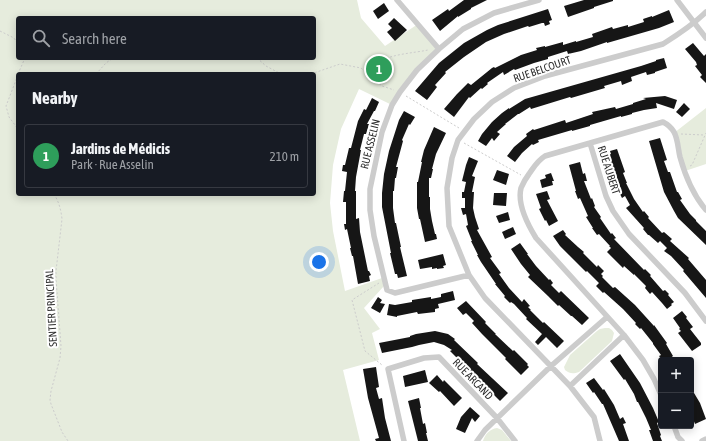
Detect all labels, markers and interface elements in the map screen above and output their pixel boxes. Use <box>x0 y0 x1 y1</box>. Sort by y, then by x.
search box <box>16 16 316 60</box>
icon: search <box>30 27 52 49</box>
text: Search here <box>62 30 127 47</box>
street label: RUE BELCOURT <box>512 53 573 84</box>
pin: 1 <box>366 54 392 84</box>
text: Nearby <box>32 88 78 108</box>
street label: RUE ASSELIN <box>358 118 382 170</box>
text: Jardins de Médicis <box>71 140 170 157</box>
street label: RUE AUBERT <box>596 144 623 196</box>
text: 1 <box>43 149 49 164</box>
text: 210 m <box>270 149 299 164</box>
text: Park · Rue Asselin <box>71 157 154 172</box>
your location <box>309 252 329 272</box>
street label: SENTIER PRINCIPAL <box>43 268 59 347</box>
street label: RUE ARCAND <box>451 356 495 402</box>
map controls <box>658 357 694 429</box>
button: + <box>658 357 694 393</box>
button: − <box>658 393 694 429</box>

